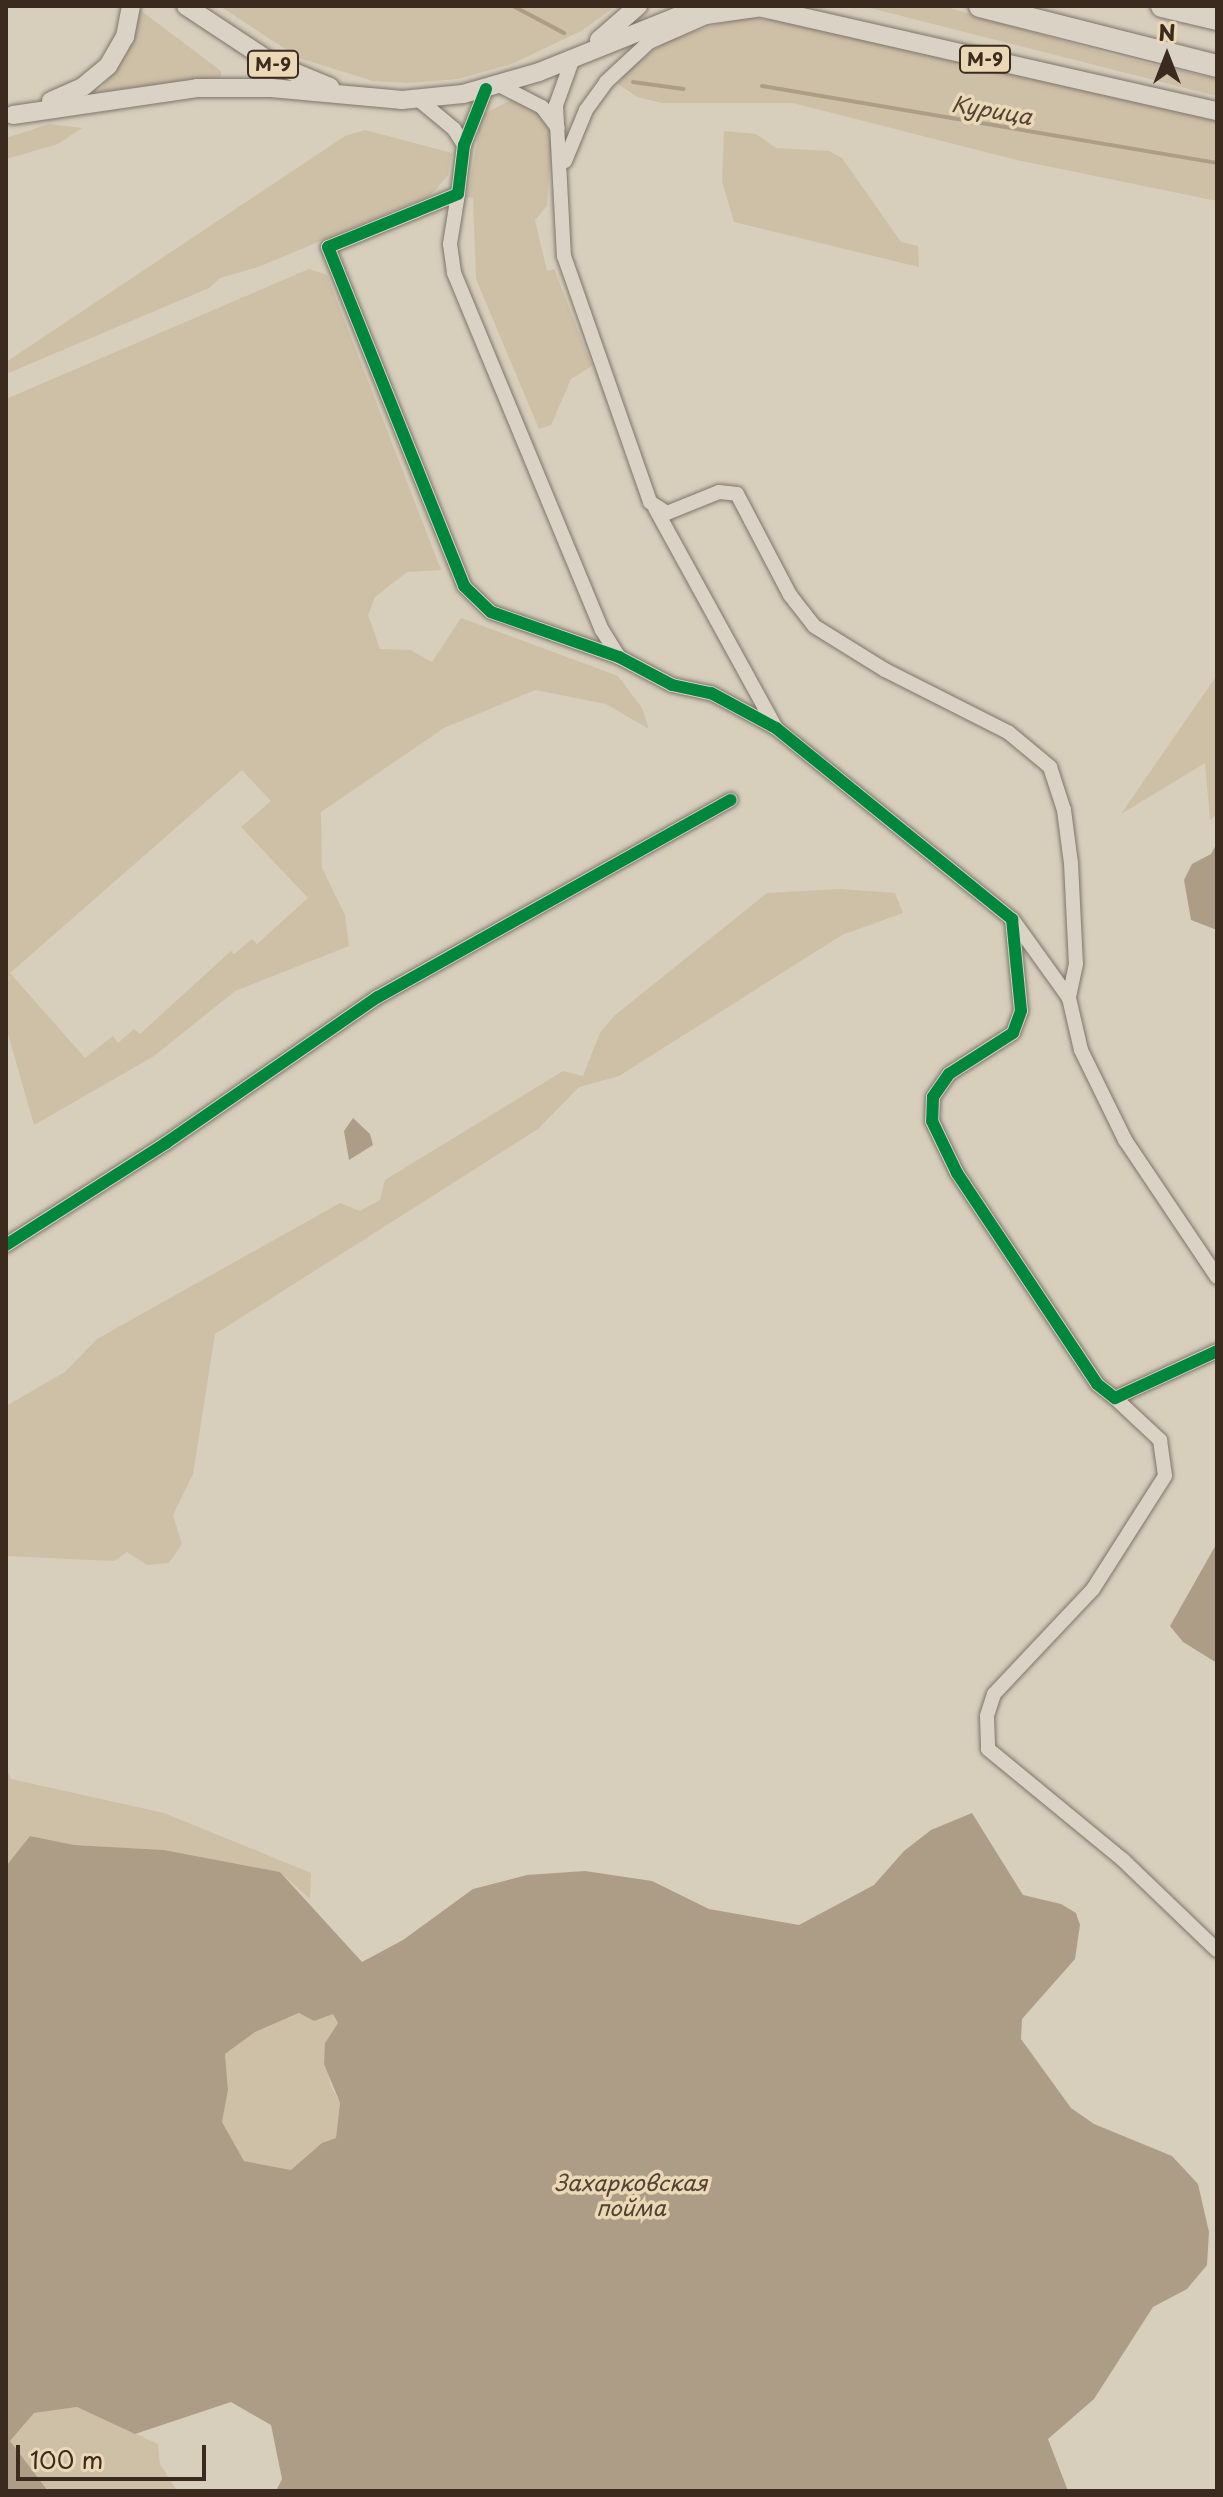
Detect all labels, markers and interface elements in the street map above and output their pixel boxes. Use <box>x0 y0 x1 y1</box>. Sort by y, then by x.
text: N <box>1158 15 1176 48</box>
north arrow <box>1127 16 1207 96</box>
road number: М-9 <box>959 45 1011 73</box>
road number: М-9 <box>247 50 299 78</box>
water label: Курица <box>950 89 1034 129</box>
water label: Захарковская пойма <box>555 2168 707 2220</box>
scale bar <box>20 2429 210 2479</box>
text: 100 m <box>30 2441 103 2477</box>

